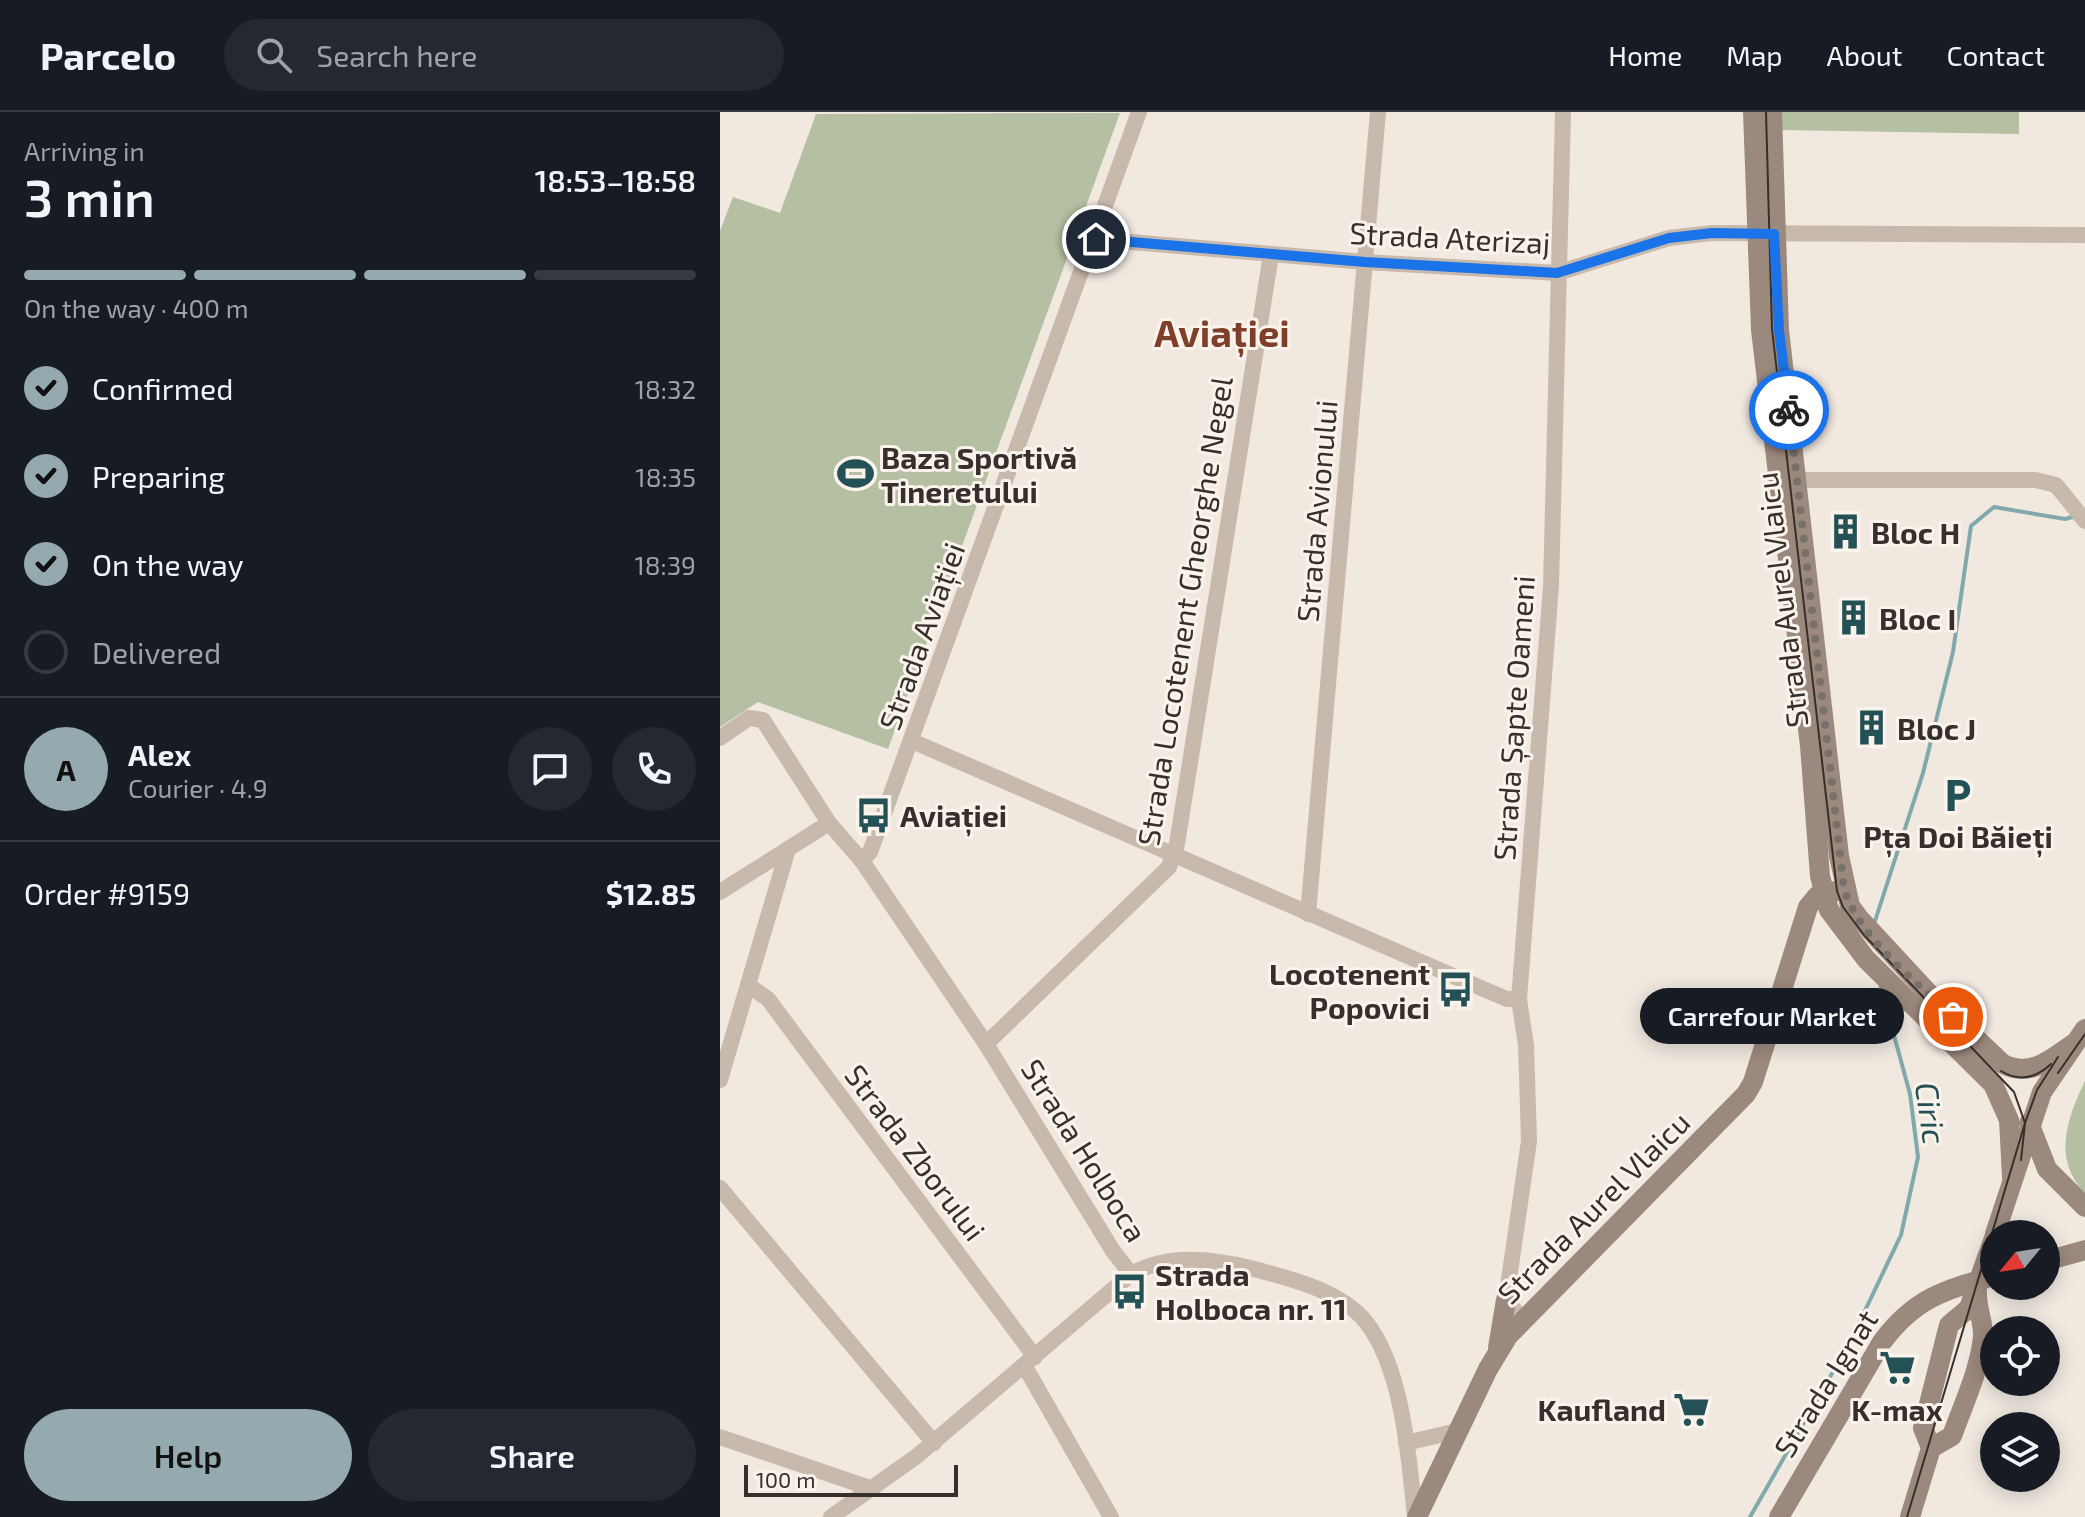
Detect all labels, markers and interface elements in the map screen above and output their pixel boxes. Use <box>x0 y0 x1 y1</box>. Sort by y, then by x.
search box <box>224 19 784 91</box>
text: Parcelo <box>40 32 176 78</box>
icon: search <box>252 33 296 77</box>
text: Search here <box>316 37 477 73</box>
text: Home <box>1608 38 1682 72</box>
text: Map <box>1726 38 1783 72</box>
text: About <box>1827 38 1902 72</box>
text: Contact <box>1946 38 2045 72</box>
text: Arriving in <box>24 135 145 166</box>
text: 18:53–18:58 <box>535 162 696 198</box>
text: 3 min <box>24 165 155 227</box>
pin <box>1062 205 1130 273</box>
street label: Strada Aterizaj <box>1349 214 1551 260</box>
icon: home <box>1074 217 1118 261</box>
text: On the way · 400 m <box>24 292 249 323</box>
district label: Aviației <box>1154 309 1290 358</box>
icon: check <box>24 366 68 410</box>
text: Confirmed <box>92 370 233 406</box>
courier <box>1749 370 1829 450</box>
text: 18:32 <box>635 373 696 404</box>
street label: Strada Locotenent Gheorghe Negel <box>1129 374 1239 848</box>
icon: bike <box>1767 388 1811 432</box>
street label: Strada Avionului <box>1288 399 1344 623</box>
place label: Baza Sportivă Tineretului <box>881 439 1077 509</box>
icon: check <box>24 454 68 498</box>
sports icon: Baza Sportivă Tineretului <box>836 455 874 493</box>
text: Preparing <box>92 458 225 494</box>
text: 18:35 <box>635 461 696 492</box>
street label: Strada Aurel Vlaicu <box>1747 470 1815 730</box>
building icon: Bloc H <box>1826 513 1864 551</box>
place label: Bloc H <box>1871 514 1960 550</box>
street label: Strada Aviației <box>870 538 974 736</box>
icon: check <box>24 542 68 586</box>
text: On the way <box>92 546 244 582</box>
text: 18:39 <box>634 549 696 580</box>
street label: Strada Șapte Oameni <box>1485 574 1544 862</box>
building icon: Bloc I <box>1834 599 1872 637</box>
place label: Bloc I <box>1879 600 1956 636</box>
text: Delivered <box>92 634 221 670</box>
building icon: Bloc J <box>1852 709 1890 747</box>
place label: Bloc J <box>1897 710 1976 746</box>
button: chat <box>508 727 592 811</box>
button: phone <box>612 727 696 811</box>
text: Alex <box>128 736 191 772</box>
text: A <box>56 751 76 787</box>
text: Courier · 4.9 <box>128 772 268 803</box>
parking icon: Pța Doi Băieți <box>1939 776 1977 814</box>
bus stop icon: Aviației <box>855 796 893 834</box>
place label: Aviației <box>900 797 1007 837</box>
place label: Pța Doi Băieți <box>1863 818 2053 858</box>
text: Order #9159 <box>24 875 190 911</box>
text: $12.85 <box>606 875 696 911</box>
place label: Locotenent Popovici <box>1269 955 1430 1025</box>
bus stop icon: Locotenent Popovici <box>1437 971 1475 1009</box>
pin <box>1919 983 1987 1051</box>
callout: Carrefour Market <box>1641 989 1905 1045</box>
icon: bag <box>1931 995 1975 1039</box>
text: Carrefour Market <box>1668 1000 1876 1031</box>
street label: Strada Holboca <box>1015 1052 1155 1248</box>
street label: Strada Zborului <box>838 1057 994 1247</box>
water label: Ciric <box>1909 1080 1955 1146</box>
street label: Strada Aurel Vlaicu <box>1490 1104 1696 1310</box>
north arrow <box>1980 1220 2060 1300</box>
map controls <box>1980 1220 2060 1492</box>
place label: Strada Holboca nr. 11 <box>1155 1256 1347 1326</box>
bus stop icon: Strada Holboca nr. 11 <box>1110 1272 1148 1310</box>
street label: Strada Ignat <box>1766 1303 1884 1463</box>
button: locate <box>1980 1316 2060 1396</box>
supermarket icon: K-max <box>1878 1349 1916 1387</box>
supermarket icon: Kaufland <box>1673 1390 1711 1428</box>
place label: Kaufland <box>1537 1391 1666 1427</box>
place label: K-max <box>1851 1391 1943 1427</box>
button: Help <box>24 1409 352 1501</box>
button: Share <box>368 1409 696 1501</box>
button: layers <box>1980 1412 2060 1492</box>
scale bar <box>744 1461 958 1497</box>
text: 100 m <box>756 1466 815 1492</box>

